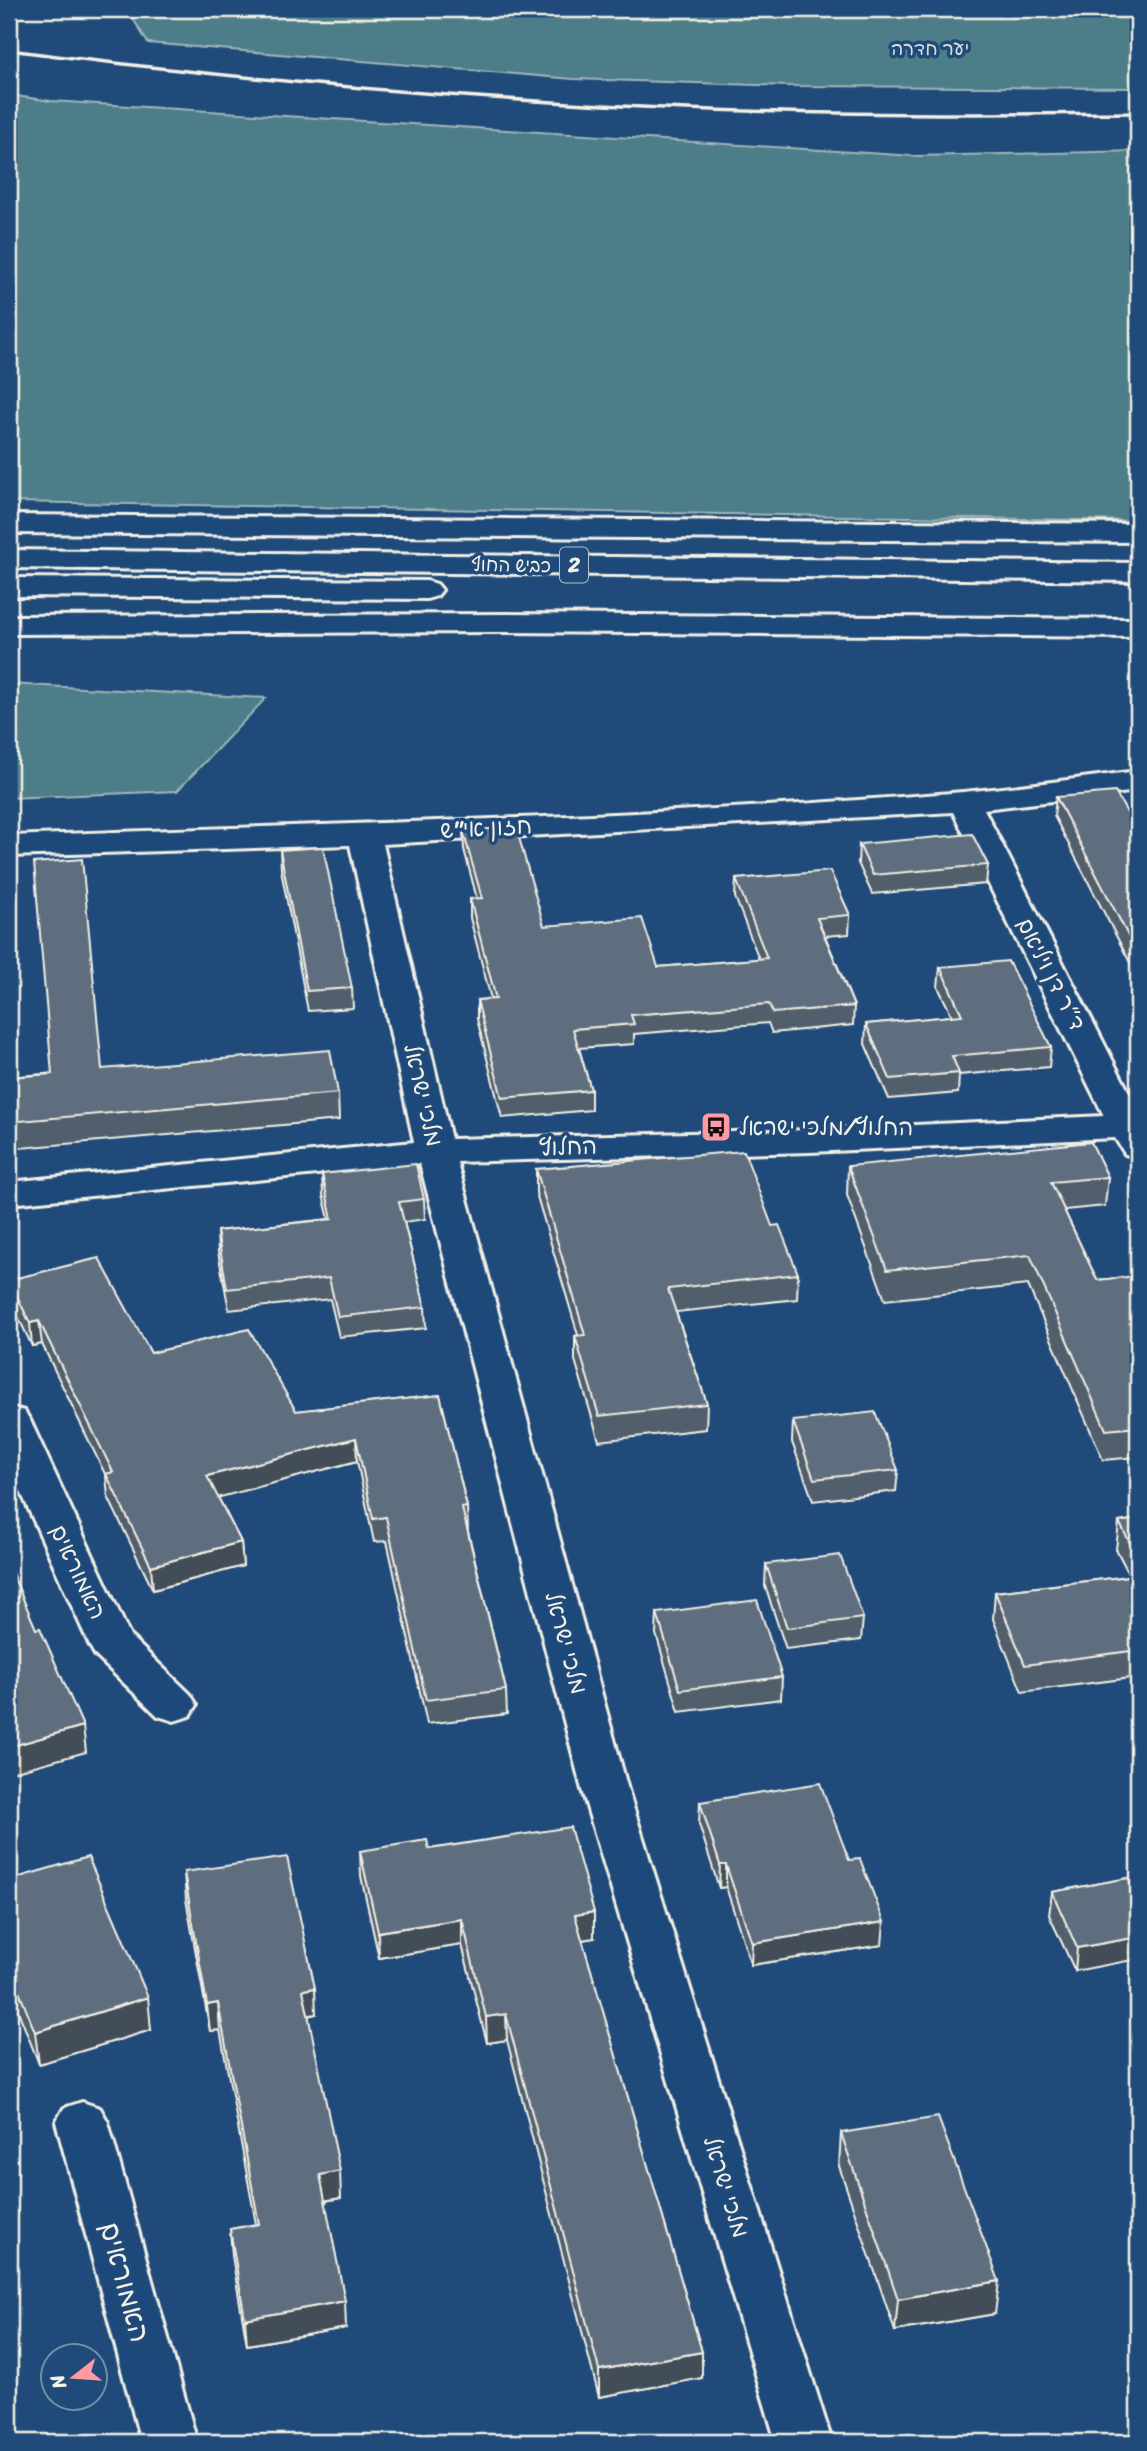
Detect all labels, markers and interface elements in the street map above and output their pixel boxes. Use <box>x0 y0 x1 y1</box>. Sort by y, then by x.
park label: יער חדרה <box>891 32 969 65</box>
street label: כביש החוף <box>471 548 551 582</box>
road number: 2 <box>560 548 588 582</box>
street label: חזון אי"ש <box>439 805 533 851</box>
street label: ד״ר דן ויליאם <box>1005 910 1097 1038</box>
street label: מלכי ישראל <box>391 1039 455 1151</box>
place label: החלוץ/מלכי ישראל <box>739 1107 913 1148</box>
bus stop icon: החלוץ/מלכי ישראל <box>699 1110 733 1144</box>
street label: החלוץ <box>538 1125 598 1169</box>
street label: האמוראים <box>38 1518 118 1626</box>
street label: מלכי ישראל <box>533 1587 599 1699</box>
street label: מלכי ישראל <box>691 2131 761 2243</box>
street label: האמוראים <box>85 2216 165 2348</box>
north arrow <box>38 2342 108 2412</box>
text: N <box>40 2370 76 2394</box>

